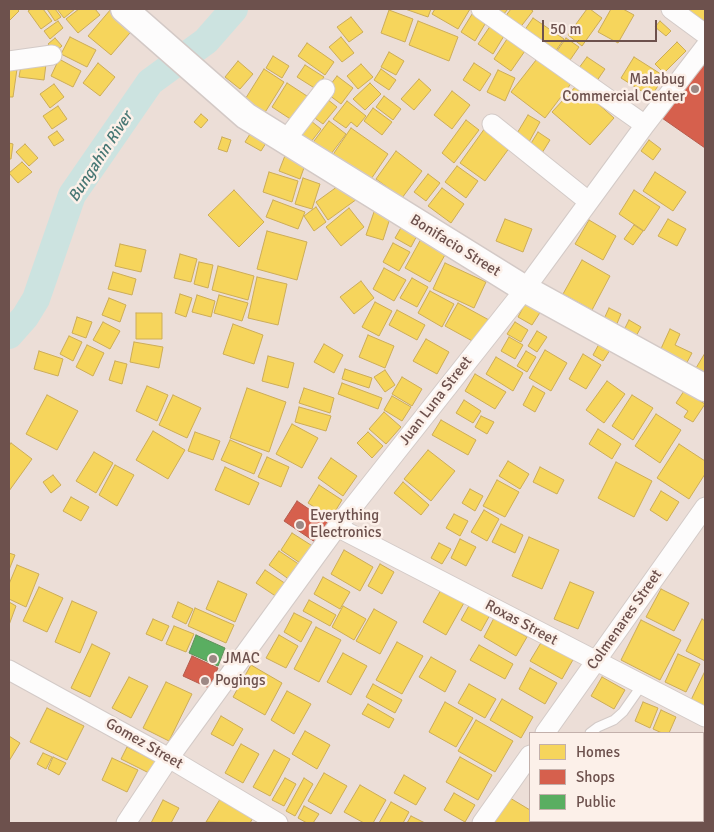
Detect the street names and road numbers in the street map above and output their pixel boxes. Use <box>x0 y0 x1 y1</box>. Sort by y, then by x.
street label: Bonifacio Street <box>407 211 503 281</box>
street label: Juan Luna Street <box>396 353 476 449</box>
street label: Colmenares Street <box>584 566 666 674</box>
street label: Roxas Street <box>482 596 560 650</box>
street label: Gomez Street <box>102 715 186 773</box>

